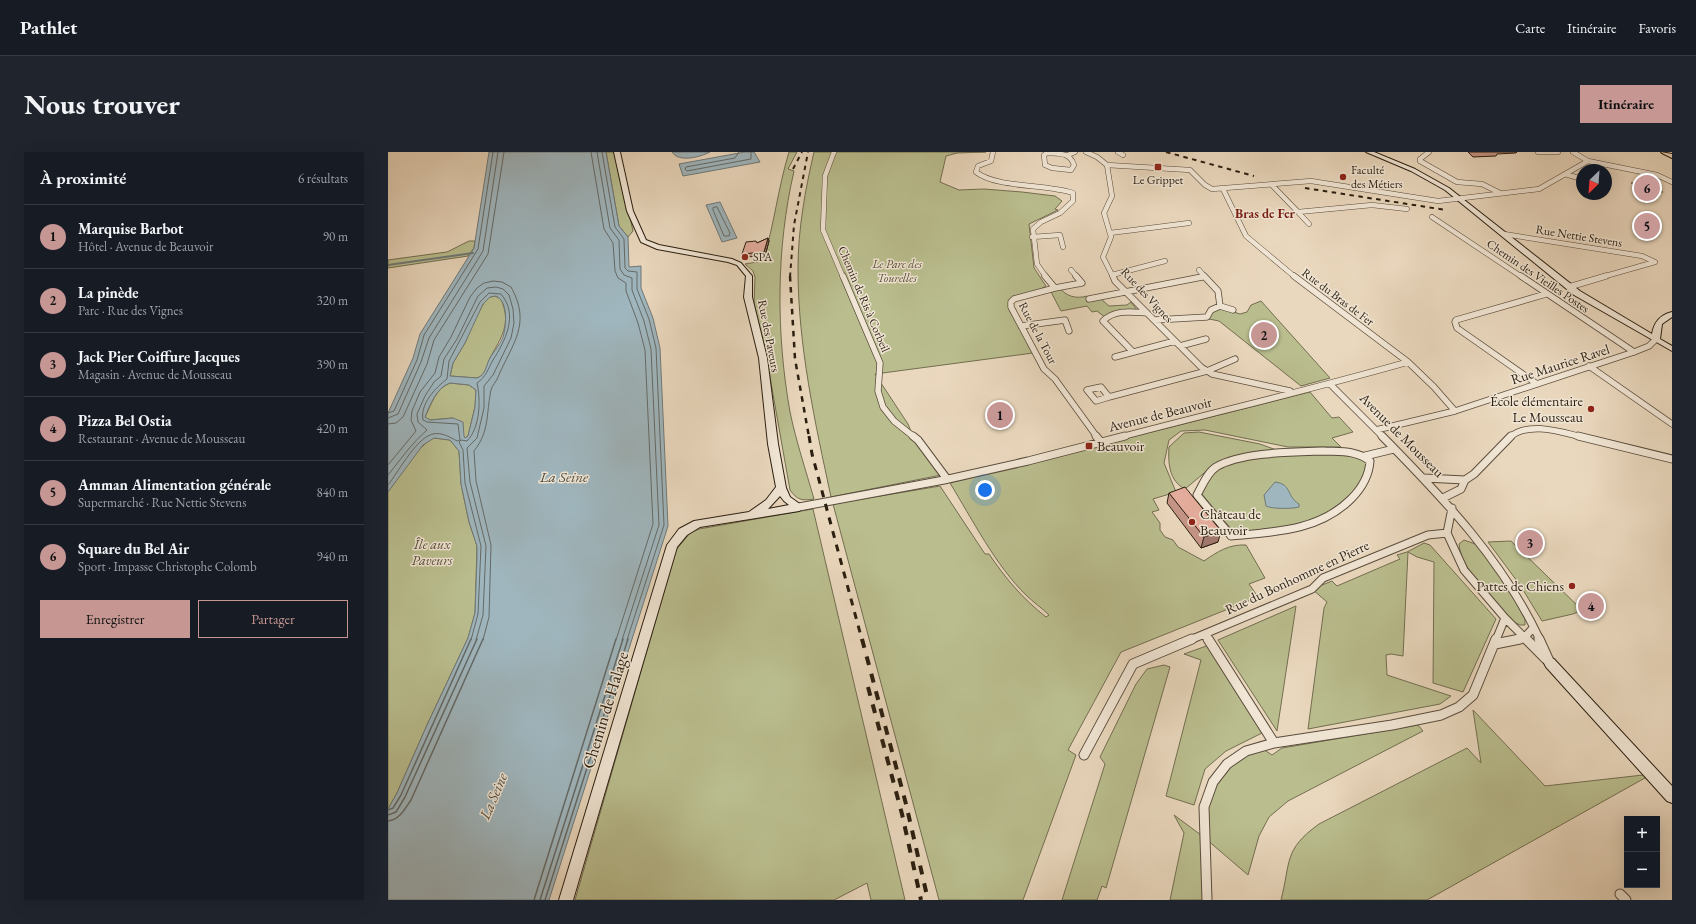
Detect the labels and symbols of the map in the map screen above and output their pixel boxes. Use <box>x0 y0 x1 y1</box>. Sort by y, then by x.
marker: Le Grippet <box>1153 162 1163 172</box>
place label: Faculté des Métiers <box>1351 162 1403 192</box>
north arrow <box>1576 164 1612 200</box>
place label: Le Grippet <box>1133 172 1184 188</box>
marker: Faculté des Métiers <box>1338 172 1348 182</box>
pin: 6 <box>1634 173 1660 203</box>
district label: Bras de Fer <box>1235 205 1296 222</box>
pin: 5 <box>1634 211 1660 241</box>
street label: Rue Nettie Stevens <box>1534 221 1624 251</box>
street label: Chemin des Vieilles Postes <box>1483 236 1593 316</box>
street label: Chemin de Ris à Corbeil <box>834 244 894 355</box>
place label: SPA <box>753 249 773 265</box>
marker: SPA <box>740 252 750 262</box>
park label: Le Parc des Tourelles <box>871 256 923 286</box>
street label: Rue des Vignes <box>1117 264 1177 326</box>
street label: Rue du Bras de Fer <box>1299 265 1377 329</box>
street label: Rue des Paveurs <box>754 298 784 374</box>
street label: Rue de la Tour <box>1015 299 1061 367</box>
pin: 2 <box>1251 320 1277 350</box>
street label: Rue Maurice Ravel <box>1508 339 1612 388</box>
street label: Avenue de Mousseau <box>1355 388 1449 482</box>
street label: Avenue de Beauvoir <box>1106 392 1214 436</box>
place label: École élémentaire Le Mousseau <box>1490 392 1584 426</box>
pin: 1 <box>987 400 1013 430</box>
marker: École élémentaire Le Mousseau <box>1586 404 1596 414</box>
place label: Beauvoir <box>1097 437 1145 455</box>
marker: Beauvoir <box>1084 441 1094 451</box>
water label: La Seine <box>539 467 589 486</box>
your location <box>975 480 995 500</box>
place label: Château de Beauvoir <box>1200 505 1261 539</box>
marker: Château de Beauvoir <box>1187 517 1197 527</box>
pin: 3 <box>1517 528 1543 558</box>
park label: Île aux Paveurs <box>412 535 453 569</box>
street label: Rue du Bonhomme en Pierre <box>1222 536 1372 618</box>
place label: Pattes de Chiens <box>1477 577 1564 595</box>
marker: Pattes de Chiens <box>1567 581 1577 591</box>
pin: 4 <box>1578 591 1604 621</box>
street label: Chemin de Halage <box>577 648 633 771</box>
water label: La Seine <box>474 769 512 823</box>

